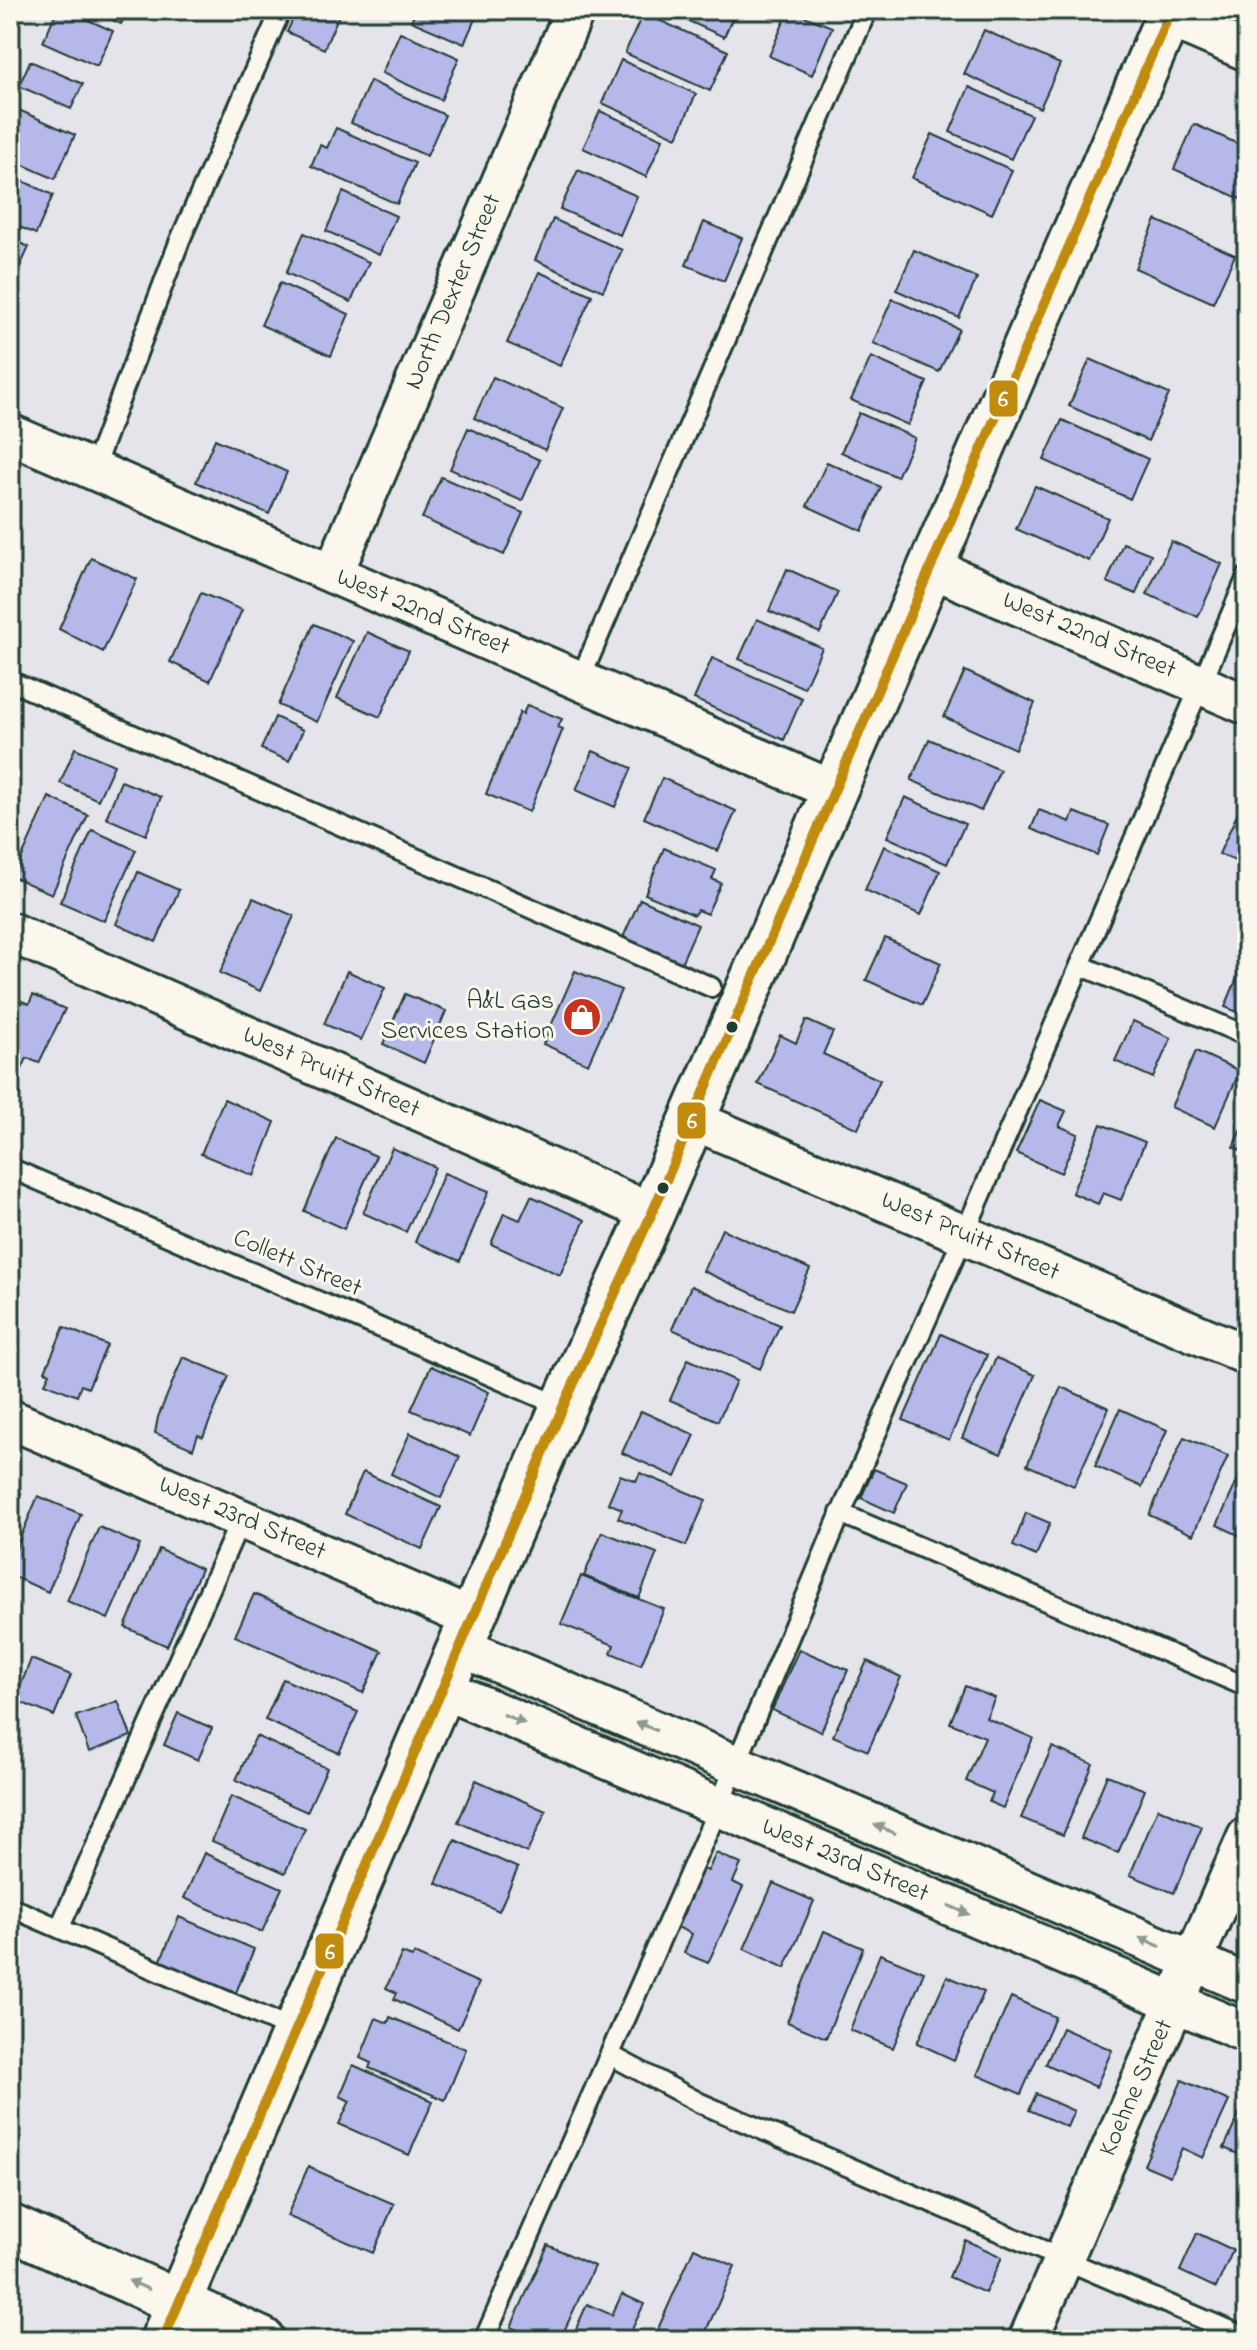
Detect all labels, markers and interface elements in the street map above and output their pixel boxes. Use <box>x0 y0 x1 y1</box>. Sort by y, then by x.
street label: North Dexter Street <box>396 188 513 396</box>
line badge: 6 <box>988 379 1019 418</box>
text: 6 <box>998 385 1008 417</box>
street label: West 22nd Street <box>330 559 516 667</box>
street label: West 22nd Street <box>996 582 1182 690</box>
place label: A&L Gas Services Station <box>381 983 554 1051</box>
shop icon: A&L Gas Services Station <box>561 996 603 1038</box>
street label: West Pruitt Street <box>236 1017 426 1129</box>
unlabelled marker <box>724 1019 740 1035</box>
line badge: 6 <box>676 1101 707 1140</box>
text: 6 <box>687 1107 697 1139</box>
unlabelled marker <box>655 1180 671 1196</box>
street label: West Pruitt Street <box>875 1182 1065 1292</box>
street label: Collett Street <box>227 1220 368 1308</box>
street label: West 23rd Street <box>152 1467 332 1571</box>
one-way arrow <box>502 1713 526 1726</box>
one-way arrow <box>634 1720 658 1733</box>
street label: West 23rd Street <box>755 1809 935 1913</box>
one-way arrow <box>873 1822 897 1835</box>
one-way arrow <box>947 1903 971 1916</box>
line badge: 6 <box>314 1932 345 1970</box>
one-way arrow <box>1138 1936 1161 1949</box>
text: 6 <box>325 1938 335 1970</box>
street label: Koehne Street <box>1090 2013 1184 2163</box>
one-way arrow <box>128 2278 151 2292</box>

